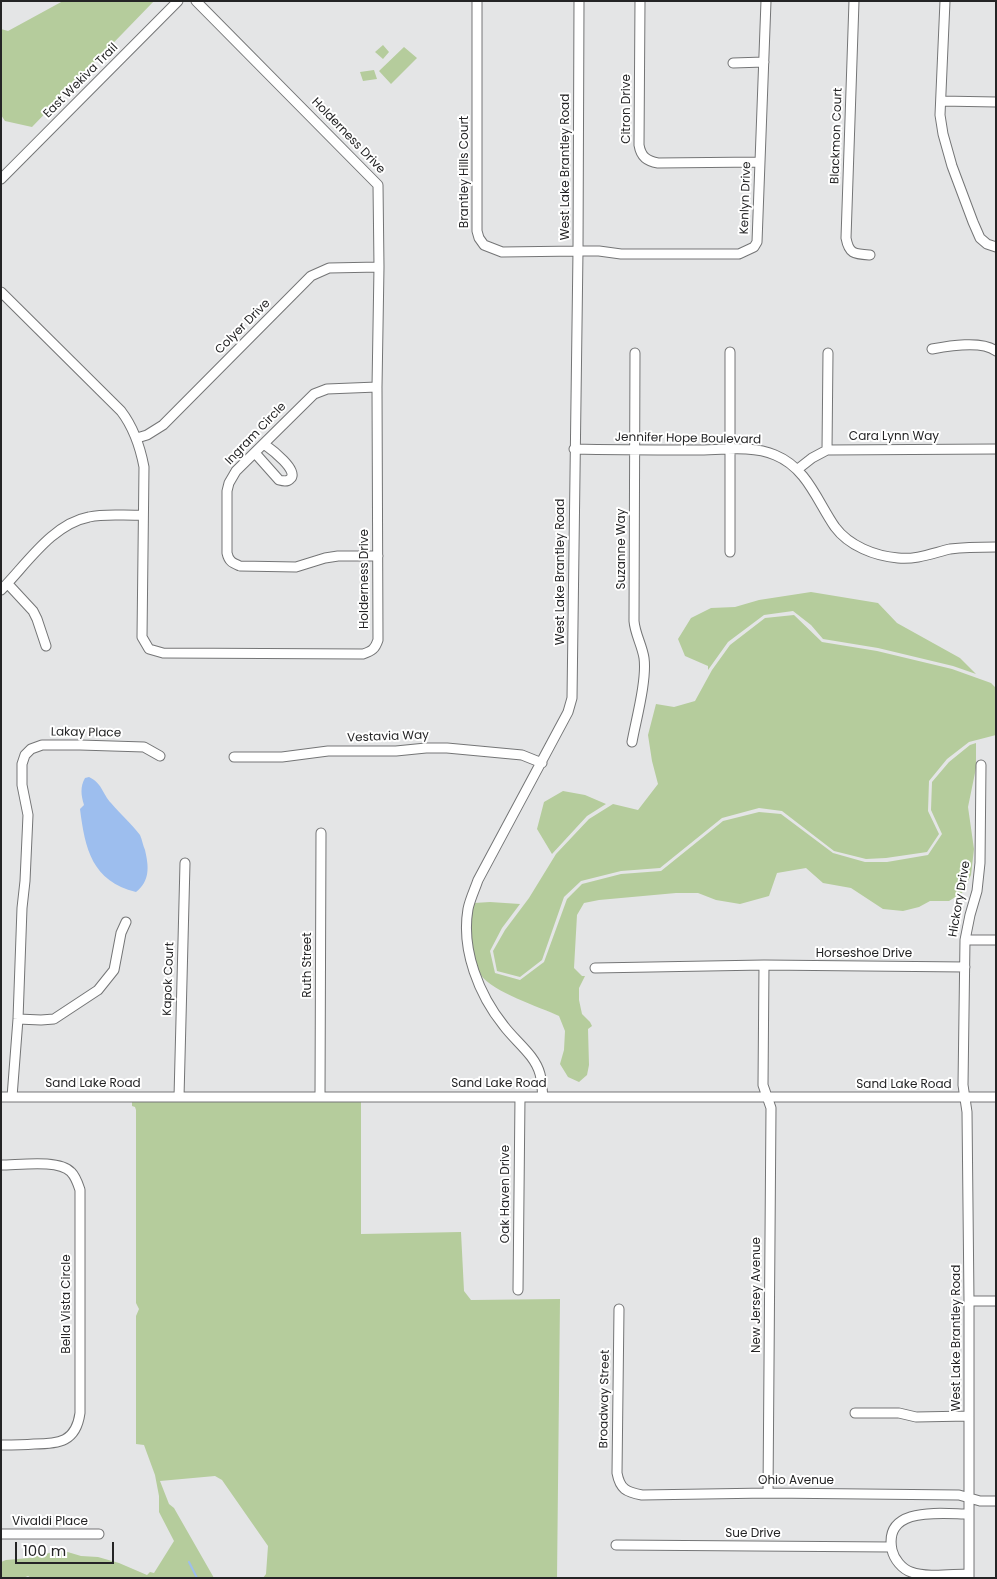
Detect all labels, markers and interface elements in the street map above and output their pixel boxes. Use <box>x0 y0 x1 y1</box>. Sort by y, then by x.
street label: East Wekiva Trail <box>41 41 121 121</box>
street label: Citron Drive <box>620 74 634 144</box>
street label: Blackmon Court <box>828 88 846 184</box>
street label: West Lake Brantley Road <box>559 94 573 240</box>
street label: Holderness Drive <box>308 95 388 177</box>
street label: Brantley Hills Court <box>458 116 472 228</box>
street label: Kenlyn Drive <box>738 161 754 235</box>
street label: Colyer Drive <box>213 297 273 357</box>
street label: Ingram Circle <box>223 400 289 468</box>
street label: Cara Lynn Way <box>849 430 939 444</box>
street label: Jennifer Hope Boulevard <box>615 431 761 447</box>
street label: West Lake Brantley Road <box>554 499 568 645</box>
street label: Suzanne Way <box>615 509 629 589</box>
street label: Holderness Drive <box>358 529 372 629</box>
street label: Lakay Place <box>51 725 121 741</box>
street label: Vestavia Way <box>347 728 429 746</box>
street label: Hickory Drive <box>946 860 974 938</box>
street label: Ruth Street <box>301 932 315 998</box>
street label: Kapok Court <box>161 942 177 1016</box>
street label: Horseshoe Drive <box>816 947 912 961</box>
street label: Sand Lake Road <box>45 1077 141 1091</box>
street label: Sand Lake Road <box>451 1077 547 1091</box>
street label: Sand Lake Road <box>856 1078 952 1092</box>
street label: Oak Haven Drive <box>499 1145 513 1243</box>
street label: New Jersey Avenue <box>750 1237 764 1353</box>
street label: Bella Vista Circle <box>60 1254 74 1354</box>
street label: West Lake Brantley Road <box>950 1265 964 1411</box>
street label: Broadway Street <box>597 1349 613 1449</box>
street label: Ohio Avenue <box>758 1474 834 1488</box>
street label: Vivaldi Place <box>12 1515 88 1529</box>
street label: Sue Drive <box>725 1527 781 1541</box>
scale bar <box>18 1532 116 1564</box>
text: 100 m <box>23 1540 66 1561</box>

